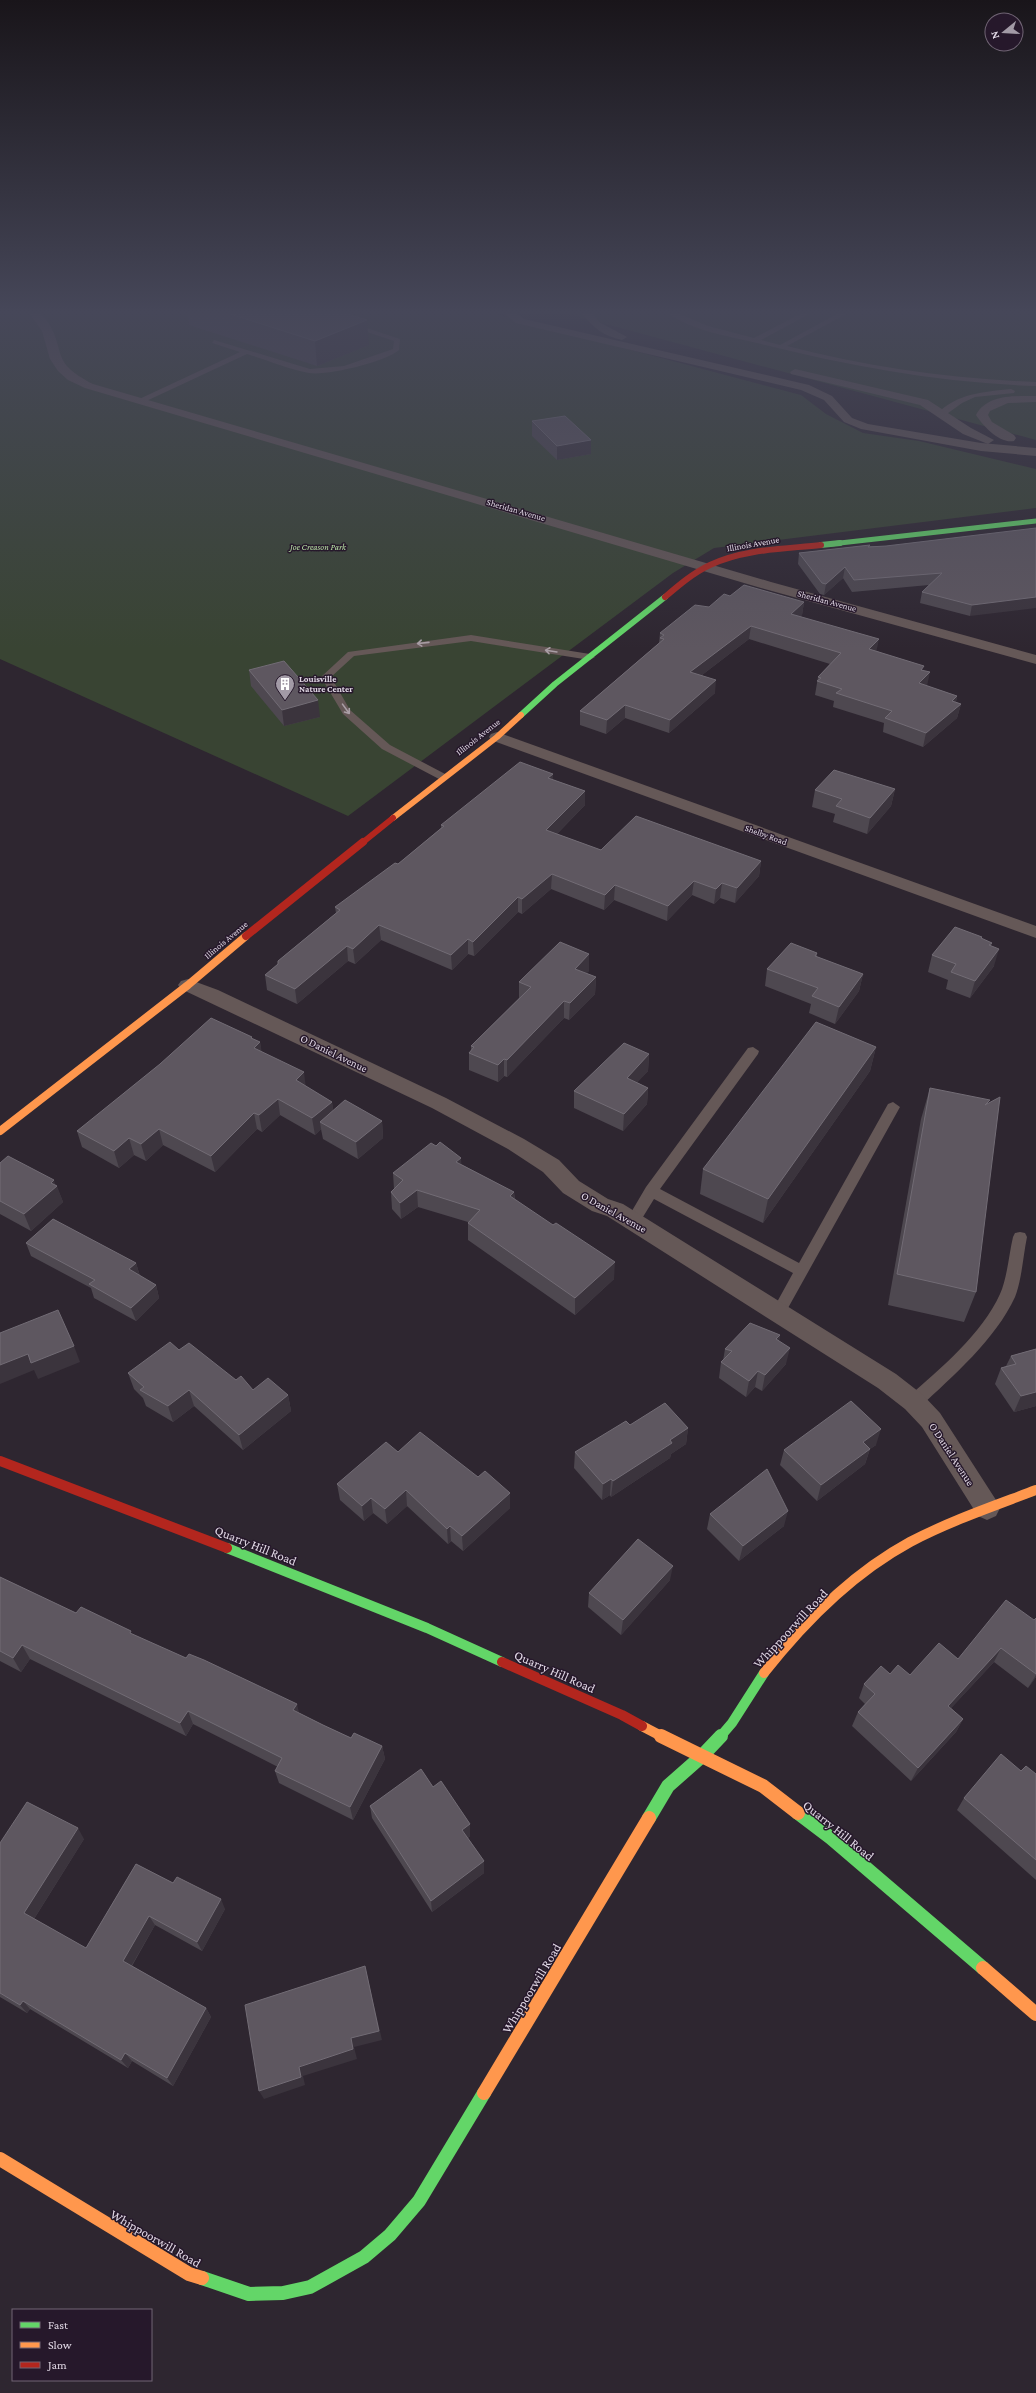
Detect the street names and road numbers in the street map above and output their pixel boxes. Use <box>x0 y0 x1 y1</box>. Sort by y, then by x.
street label: Sheridan Avenue <box>486 497 546 523</box>
street label: Illinois Avenue <box>726 534 780 554</box>
street label: Sheridan Avenue <box>796 588 858 614</box>
street label: Illinois Avenue <box>454 717 502 757</box>
street label: Shelby Road <box>744 823 789 847</box>
street label: Illinois Avenue <box>202 919 250 961</box>
street label: O Daniel Avenue <box>299 1032 370 1074</box>
street label: O Daniel Avenue <box>579 1189 649 1235</box>
street label: O Daniel Avenue <box>927 1420 977 1488</box>
street label: Quarry Hill Road <box>213 1522 299 1569</box>
street label: Whippoorwill Road <box>750 1586 831 1671</box>
street label: Quarry Hill Road <box>512 1647 598 1696</box>
street label: Quarry Hill Road <box>800 1797 877 1864</box>
street label: Whippoorwill Road <box>499 1940 564 2036</box>
street label: Whippoorwill Road <box>108 2206 204 2271</box>

